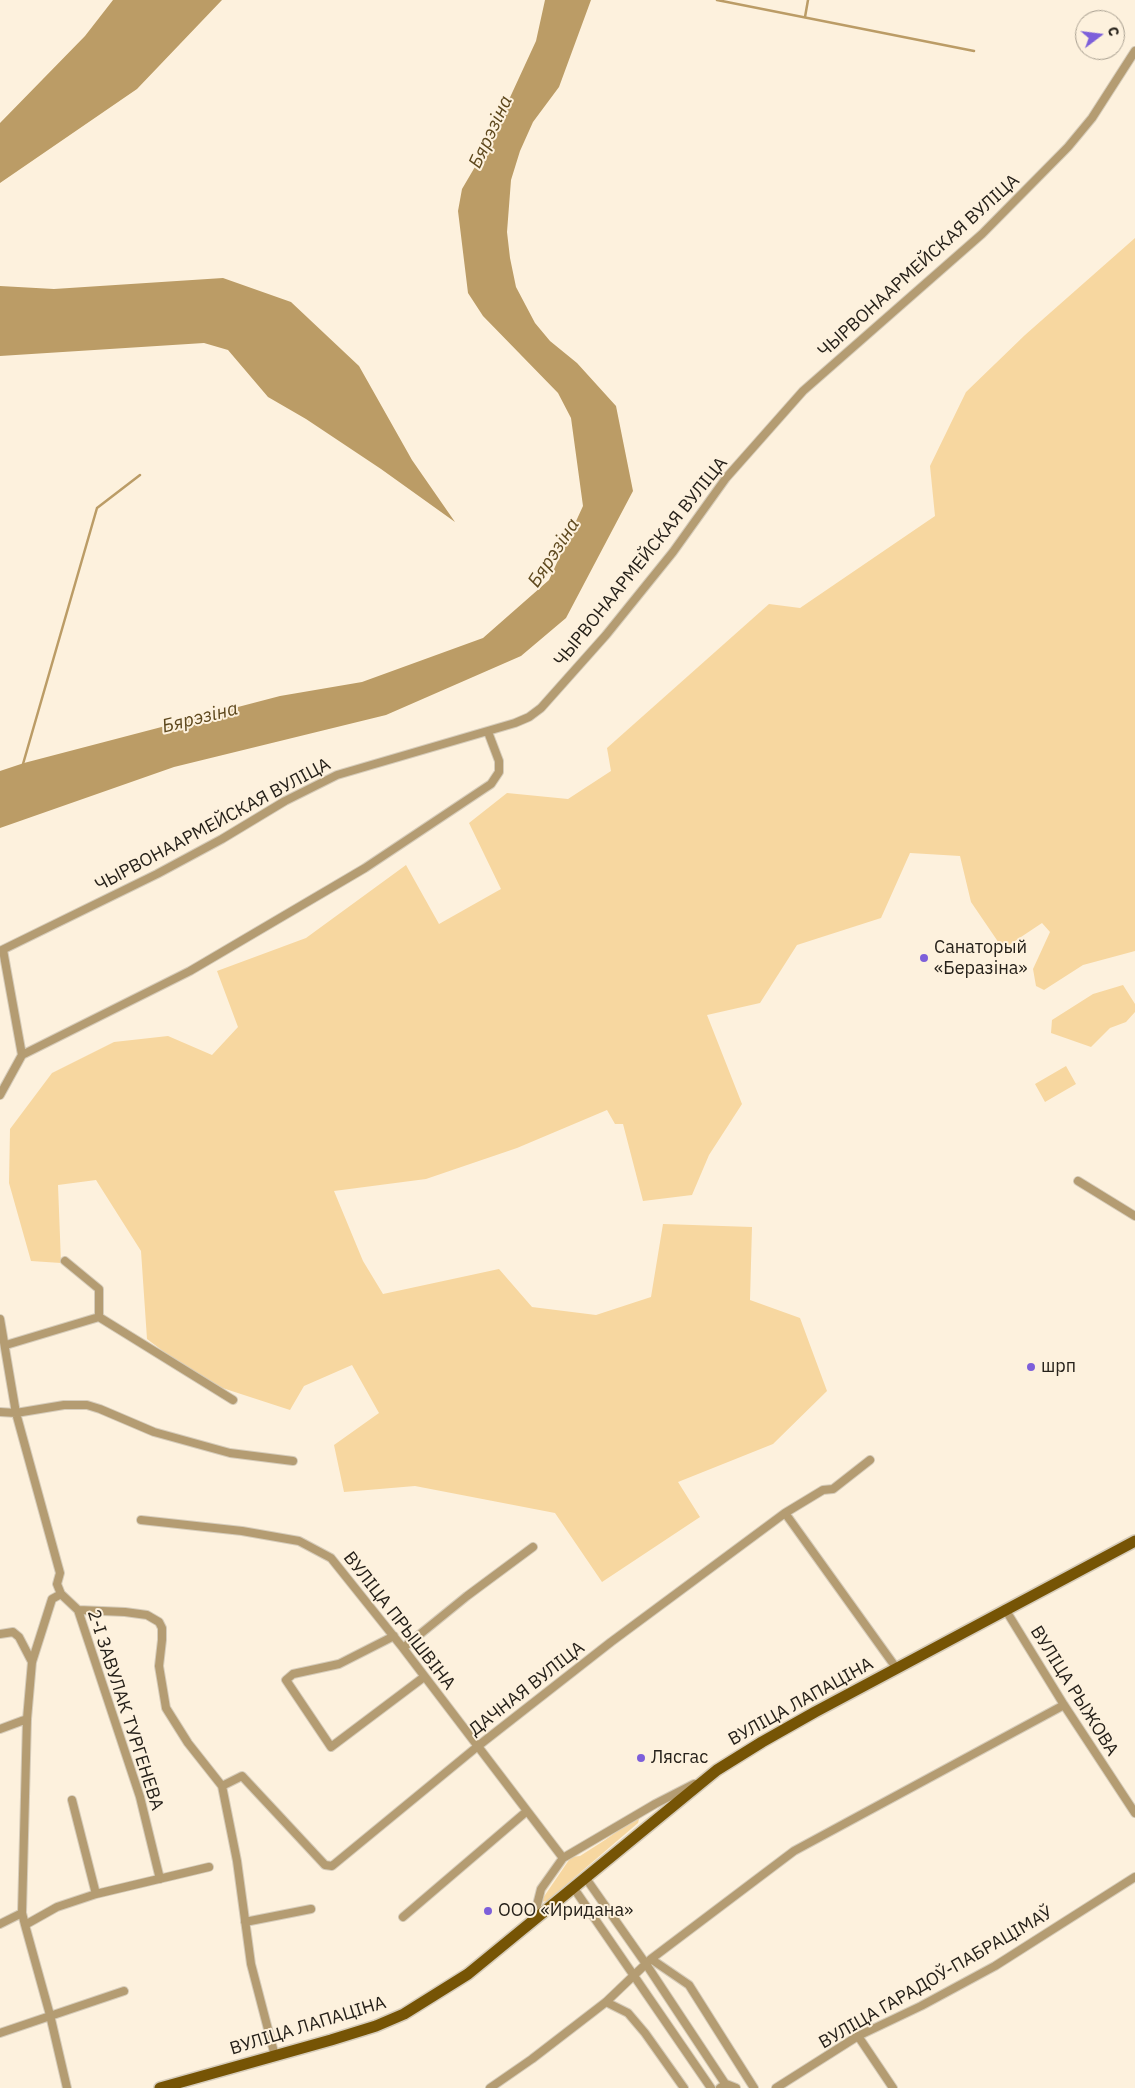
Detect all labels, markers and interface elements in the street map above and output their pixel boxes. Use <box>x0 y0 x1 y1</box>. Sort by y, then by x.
north arrow <box>1075 10 1125 60</box>
text: С <box>1104 25 1123 38</box>
water label: Бярэзіна <box>464 92 518 172</box>
street label: ЧЫРВОНААРМЕЙСКАЯ ВУЛІЦА <box>814 170 1024 362</box>
street label: ЧЫРВОНААРМЕЙСКАЯ ВУЛІЦА <box>550 453 732 671</box>
water label: Бярэзіна <box>523 514 585 592</box>
water label: Бярэзіна <box>160 698 240 738</box>
street label: ЧЫРВОНААРМЕЙСКАЯ ВУЛІЦА <box>92 754 334 896</box>
place label: Санаторый «Беразіна» <box>934 937 1028 980</box>
marker: Санаторый «Беразіна» <box>918 952 930 964</box>
place label: шрп <box>1041 1356 1076 1378</box>
marker: шрп <box>1025 1361 1037 1373</box>
street label: ВУЛІЦА ПРЫШВІНА <box>338 1548 460 1694</box>
street label: 2-І ЗАВУЛАК ТУРГЕНЕВА <box>82 1607 168 1813</box>
street label: ВУЛІЦА РЫЖОВА <box>1025 1622 1123 1760</box>
street label: ДАЧНАЯ ВУЛІЦА <box>465 1637 589 1741</box>
street label: ВУЛІЦА ЛАПАЦІНА <box>725 1653 877 1751</box>
place label: Лясгас <box>651 1747 708 1769</box>
marker: Лясгас <box>635 1752 647 1764</box>
place label: ООО «Иридана» <box>498 1900 633 1922</box>
street label: ВУЛІЦА ГАРАДОЎ-ПАБРАЦІМАЎ <box>815 1902 1057 2054</box>
marker: ООО «Иридана» <box>482 1905 494 1917</box>
street label: ВУЛІЦА ЛАПАЦІНА <box>227 1992 389 2060</box>

